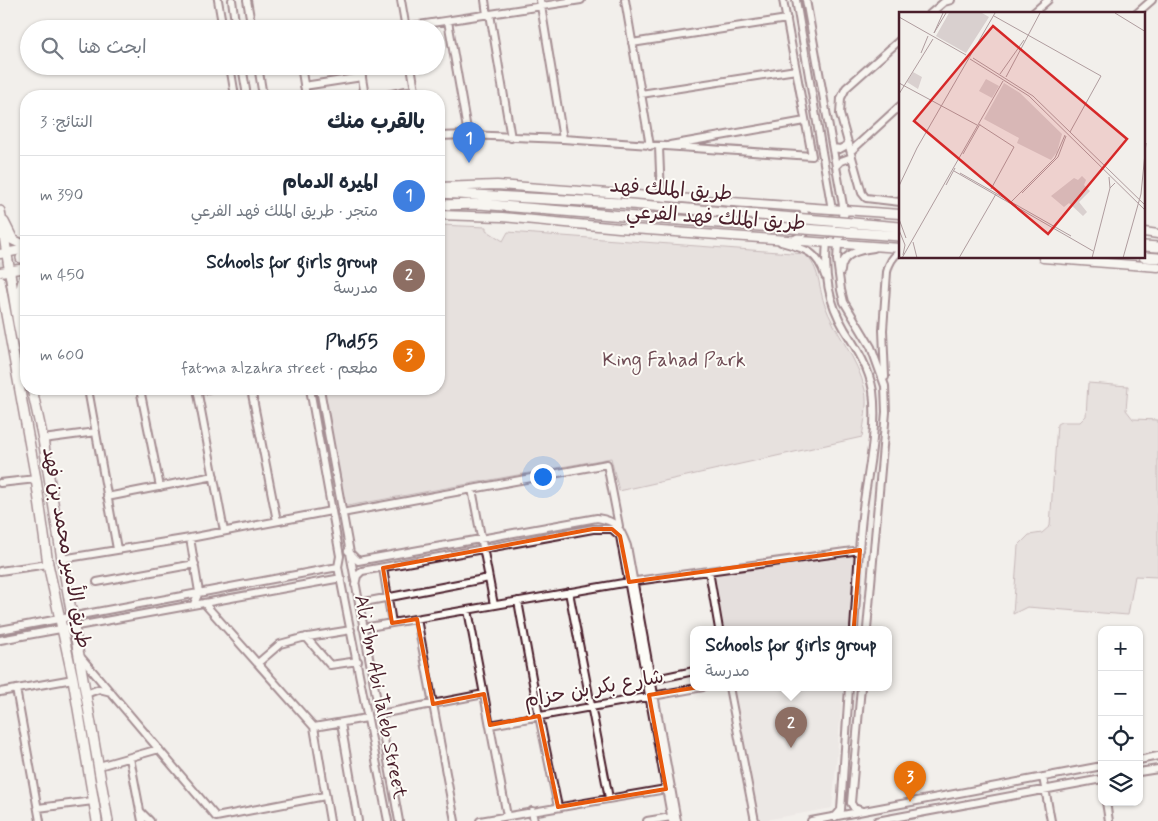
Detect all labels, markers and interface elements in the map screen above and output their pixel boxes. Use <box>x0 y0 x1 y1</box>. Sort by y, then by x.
inset map <box>899 12 1146 259</box>
search box <box>20 20 445 75</box>
icon: search <box>38 34 66 62</box>
text: ابحث هنا <box>78 35 147 60</box>
text: بالقرب منك <box>327 108 425 136</box>
text: النتائج: 3 <box>40 112 93 133</box>
pin: 1 <box>453 122 485 163</box>
text: الميره الدمام <box>282 170 378 195</box>
street label: طريق الملك فهد <box>609 172 733 208</box>
text: 390 m <box>40 185 83 206</box>
text: 1 <box>405 185 413 206</box>
street label: طريق الملك فهد الفرعي <box>625 198 807 241</box>
text: متجر · طريق الملك فهد الفرعي <box>191 201 378 222</box>
text: Schools for girls group <box>206 250 378 275</box>
text: 450 m <box>40 265 85 286</box>
text: 2 <box>405 265 413 286</box>
text: مدرسة <box>333 278 378 299</box>
text: Phd55 <box>325 330 378 355</box>
text: 600 m <box>40 345 84 366</box>
text: 3 <box>405 345 413 366</box>
park label: King Fahad Park <box>602 347 746 375</box>
text: مطعم · fatma alzahra street <box>181 358 378 379</box>
street label: طريق الأمير محمد بن فهد <box>35 445 98 651</box>
your location <box>530 464 556 490</box>
street label: Ali Ibn Abi Taleb Street <box>347 593 413 802</box>
popup <box>690 626 892 691</box>
map controls <box>1098 626 1143 806</box>
button: + <box>1098 626 1143 671</box>
text: Schools for girls group <box>705 633 877 658</box>
text: مدرسة <box>705 661 750 682</box>
street label: شارع بكر بن حزام <box>522 663 666 715</box>
button: − <box>1098 671 1143 716</box>
pin: 2 <box>775 707 807 748</box>
button: locate <box>1098 716 1143 761</box>
pin: 3 <box>894 761 926 802</box>
button: layers <box>1098 761 1143 806</box>

